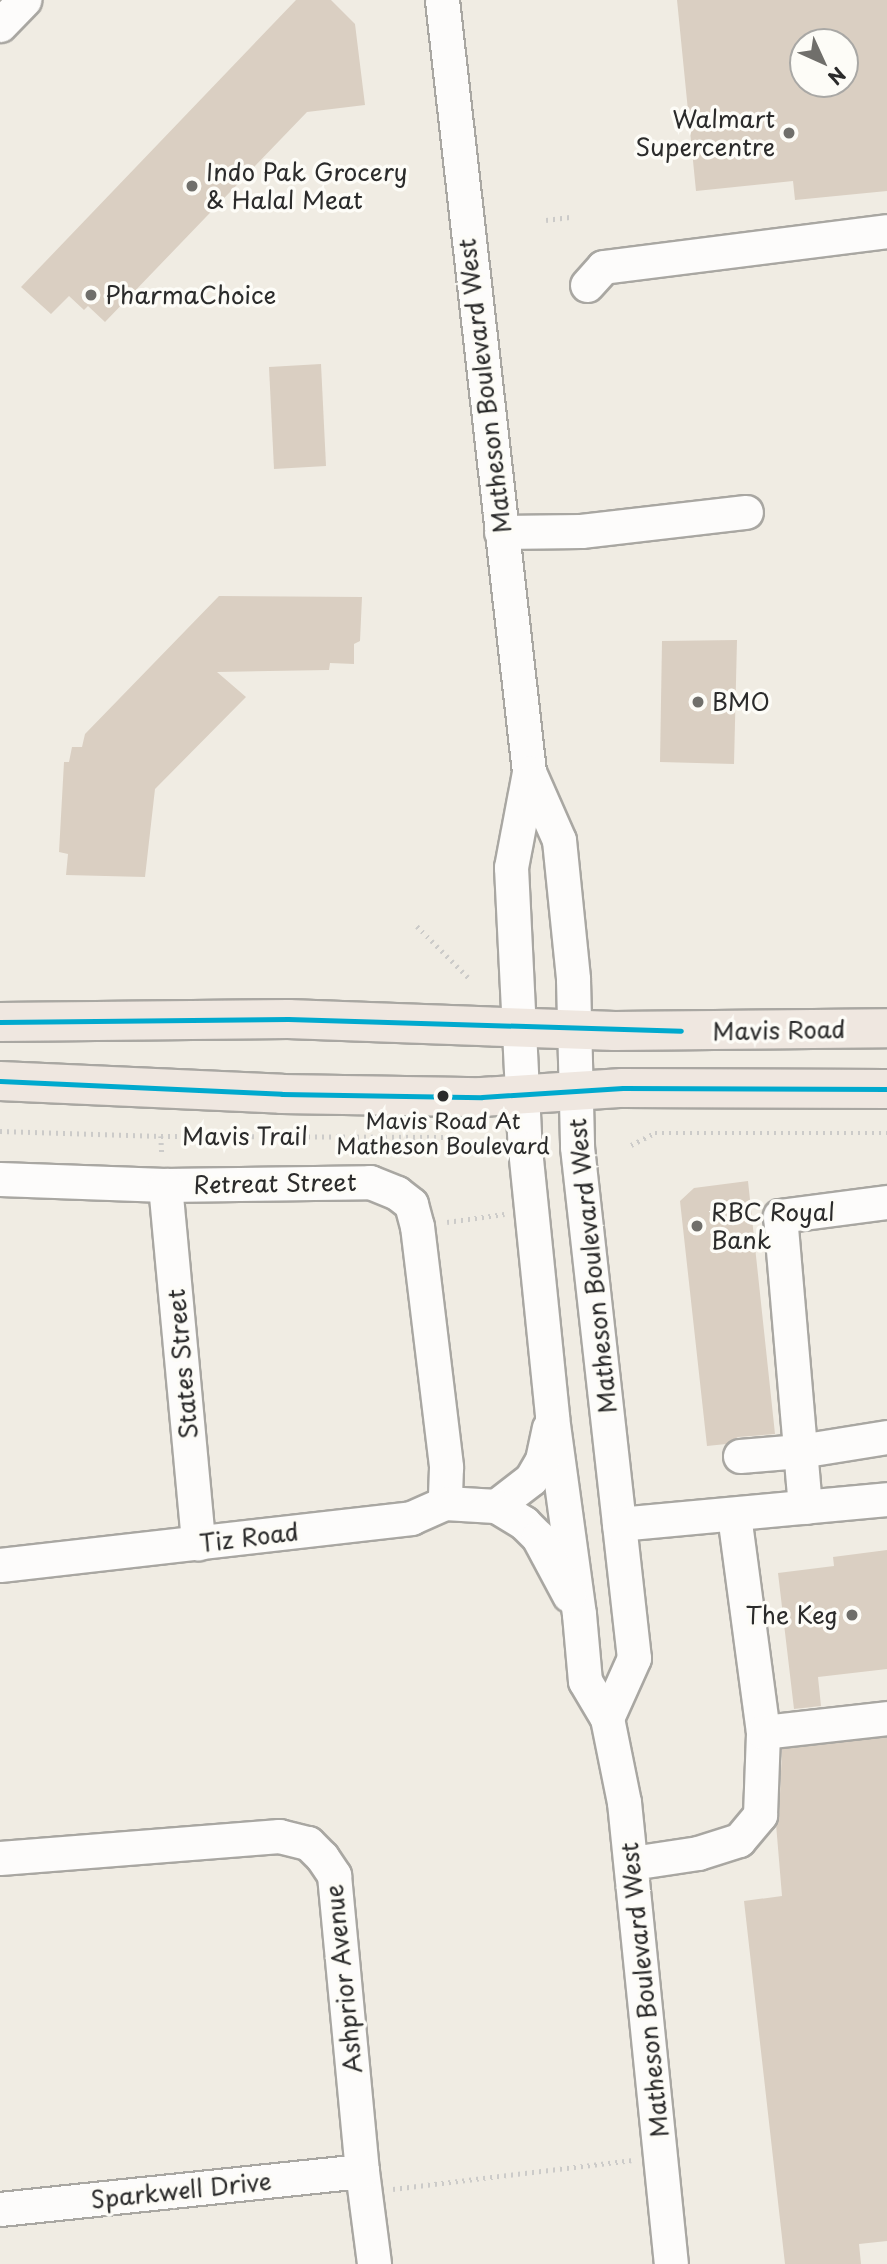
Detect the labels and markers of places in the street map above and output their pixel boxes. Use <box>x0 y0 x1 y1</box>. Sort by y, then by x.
place label: Walmart Supercentre <box>635 105 775 161</box>
marker: Walmart Supercentre <box>781 125 797 141</box>
place label: Indo Pak Grocery & Halal Meat <box>206 158 407 214</box>
marker: Indo Pak Grocery & Halal Meat <box>184 178 200 194</box>
place label: PharmaChoice <box>105 281 276 309</box>
marker: PharmaChoice <box>83 287 99 303</box>
place label: BMO <box>712 688 770 716</box>
marker: BMO <box>690 694 706 710</box>
marker: Mavis Road At Matheson Boulevard <box>436 1089 450 1103</box>
place label: Mavis Road At Matheson Boulevard <box>336 1106 550 1158</box>
place label: RBC Royal Bank <box>711 1198 835 1254</box>
marker: RBC Royal Bank <box>689 1218 705 1234</box>
place label: The Keg <box>746 1601 838 1629</box>
marker: The Keg <box>844 1607 860 1623</box>

